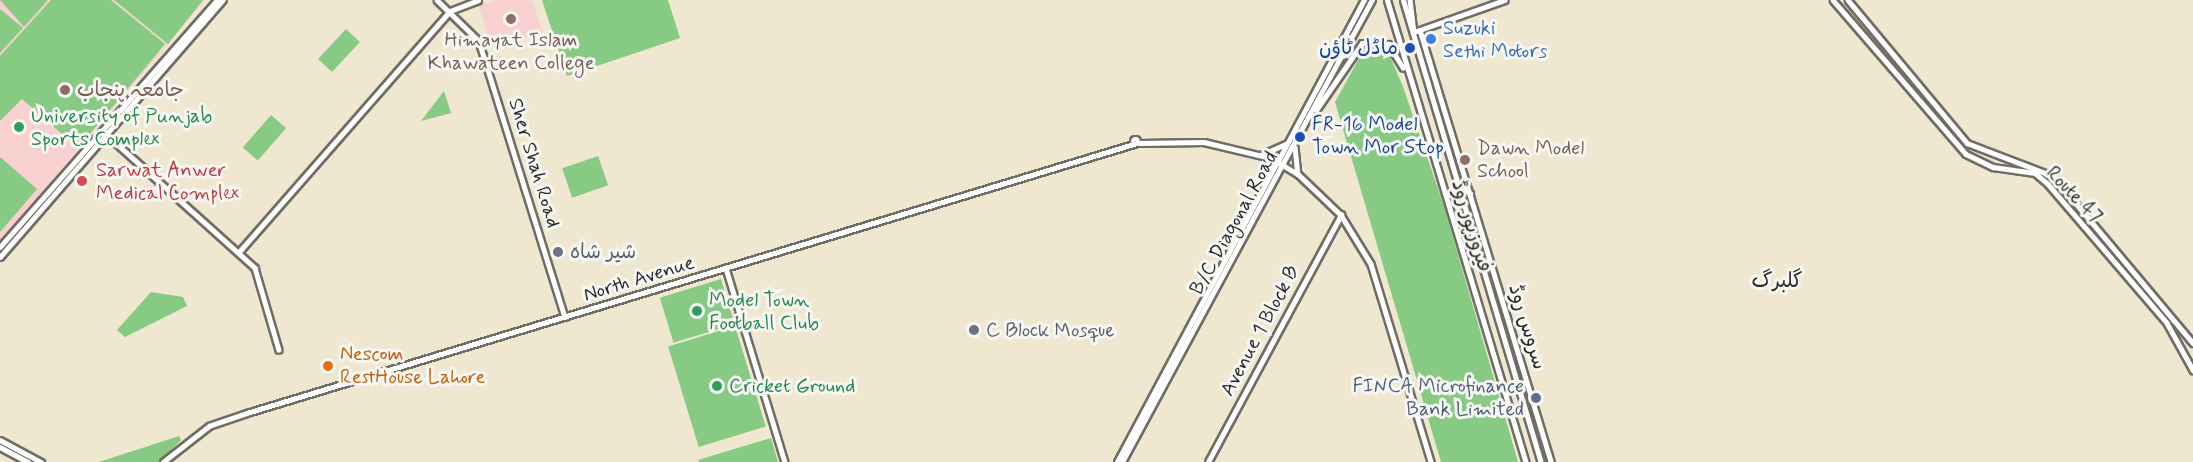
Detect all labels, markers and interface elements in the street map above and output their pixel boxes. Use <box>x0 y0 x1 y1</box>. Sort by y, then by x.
marker: Himayat Islam Khawateen College <box>504 12 518 26</box>
place label: Suzuki Sethi Motors <box>1443 16 1548 63</box>
place label: Himayat Islam Khawateen College <box>428 28 594 75</box>
marker: Suzuki Sethi Motors <box>1424 32 1438 46</box>
place label: ماڈل ٹاؤن <box>1319 36 1398 60</box>
marker: ماڈل ٹاؤن <box>1403 41 1417 55</box>
place label: جامعہ پنجاب <box>77 78 184 102</box>
marker: جامعہ پنجاب <box>58 83 72 97</box>
street label: Sher Shah Road <box>503 96 565 230</box>
place label: University of Punjab Sports Complex <box>31 104 204 151</box>
place label: FR-16 Model Town Mor Stop <box>1312 113 1438 160</box>
marker: University of Punjab Sports Complex <box>12 120 26 134</box>
marker: FR-16 Model Town Mor Stop <box>1293 130 1307 144</box>
place label: Dawn Model School <box>1477 136 1584 183</box>
street label: B/C Diagonal Road <box>1184 146 1284 300</box>
marker: Dawn Model School <box>1458 153 1472 167</box>
place label: Sarwat Anwer Medical Complex <box>96 158 239 205</box>
street label: Route 47 <box>2041 161 2107 229</box>
marker: Sarwat Anwer Medical Complex <box>73 172 91 190</box>
street label: فیروزپور روڈ <box>1446 177 1496 275</box>
place label: شیر شاہ <box>570 240 636 264</box>
marker: شیر شاہ <box>551 245 565 259</box>
street label: North Avenue <box>581 251 697 307</box>
street label: Avenue 1 Block B <box>1215 262 1305 400</box>
district label: گلبرگ <box>1752 268 1802 294</box>
street label: سروس روڈ <box>1503 282 1551 372</box>
place label: Model Town Football Club <box>709 288 819 335</box>
marker: Model Town Football Club <box>690 304 704 318</box>
place label: C Block Mosque <box>986 318 1118 342</box>
marker: C Block Mosque <box>967 323 981 337</box>
place label: Nescom RestHouse Lahore <box>340 342 486 389</box>
marker: Nescom RestHouse Lahore <box>321 359 335 373</box>
place label: Cricket Ground <box>729 374 855 398</box>
place label: FINCA Microfinance Bank Limited <box>1353 374 1524 421</box>
marker: Cricket Ground <box>710 379 724 393</box>
marker: FINCA Microfinance Bank Limited <box>1529 391 1543 405</box>

